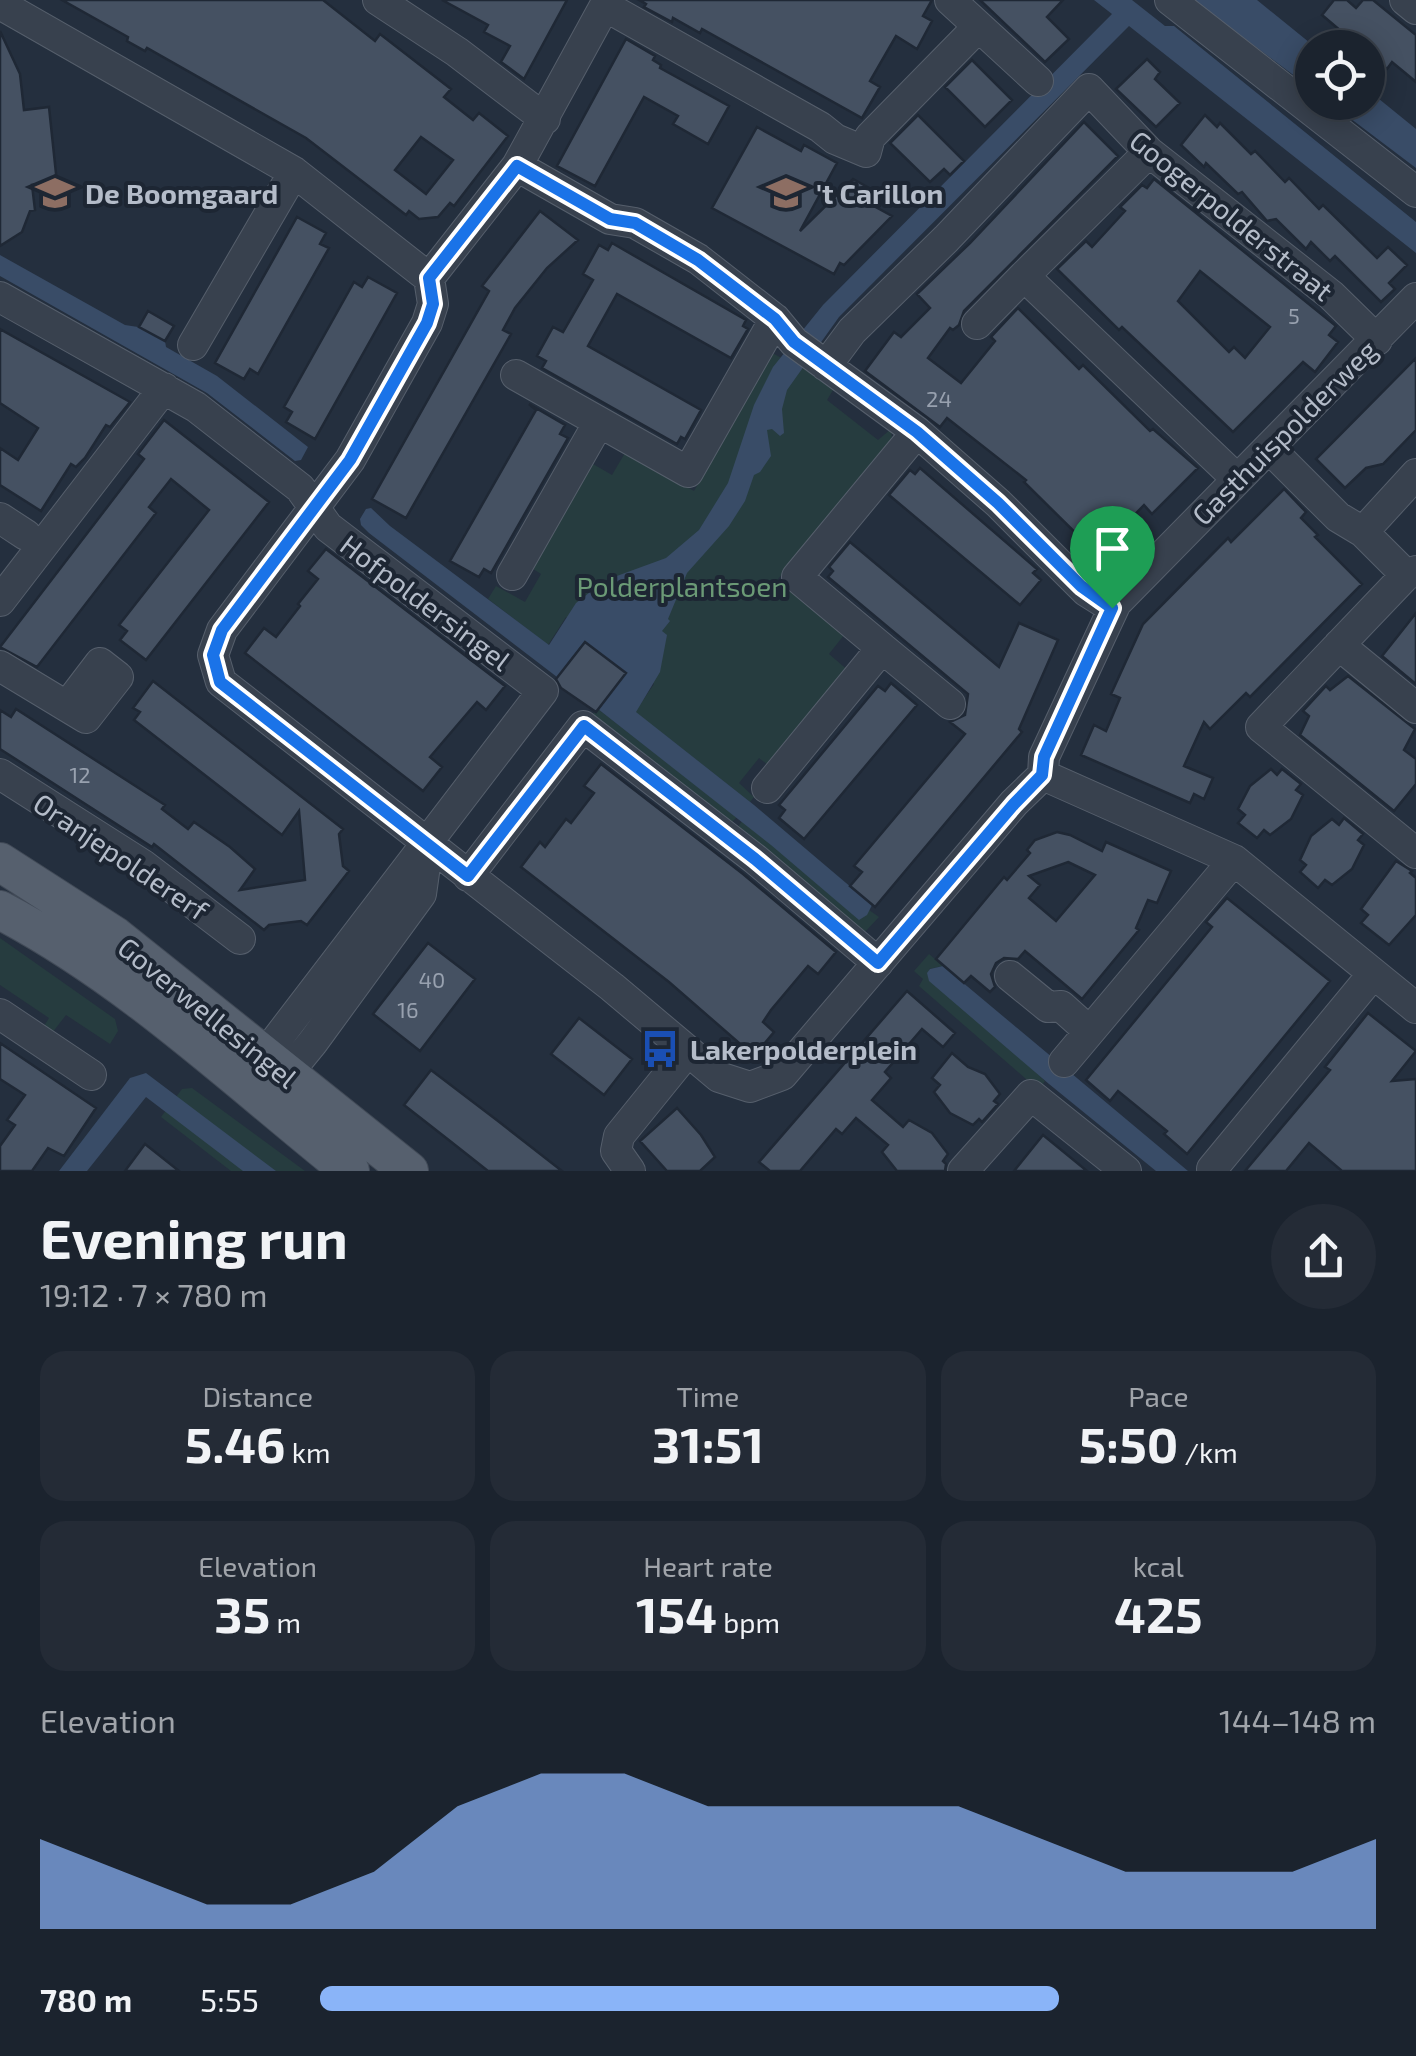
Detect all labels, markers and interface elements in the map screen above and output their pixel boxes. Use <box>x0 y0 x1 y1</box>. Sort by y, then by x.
map controls <box>1295 30 1385 120</box>
button: locate <box>1295 30 1385 120</box>
street label: Googerpolderstraat <box>1124 123 1340 307</box>
school or university icon: De Boomgaard <box>34 172 76 214</box>
school or university icon: 't Carillon <box>765 172 807 214</box>
place label: De Boomgaard <box>85 176 278 210</box>
place label: 't Carillon <box>816 176 943 210</box>
house number: 5 <box>1288 302 1300 328</box>
street label: Gasthuispolderweg <box>1184 332 1384 532</box>
house number: 24 <box>926 385 952 411</box>
pin <box>1070 506 1155 609</box>
icon: arrive <box>1085 521 1140 576</box>
street label: Hofpoldersingel <box>334 527 518 677</box>
park label: Polderplantsoen <box>576 569 788 603</box>
house number: 12 <box>69 761 91 787</box>
street label: Oranjepoldererf <box>27 785 216 928</box>
street label: Goverwellesingel <box>112 929 305 1095</box>
house number: 40 <box>419 966 445 992</box>
house number: 16 <box>397 996 419 1022</box>
bus stop icon: Lakerpolderplein <box>639 1028 681 1070</box>
place label: Lakerpolderplein <box>690 1032 917 1066</box>
text: Evening run <box>40 1204 348 1270</box>
button: share <box>1271 1204 1376 1309</box>
text: 19:12 · 7 × 780 m <box>40 1275 268 1313</box>
text: Distance <box>202 1379 313 1413</box>
text: Time <box>677 1379 739 1413</box>
text: Pace <box>1128 1379 1188 1413</box>
text: 5.46 <box>185 1413 286 1473</box>
text: 31:51 <box>652 1413 764 1473</box>
text: 5:50 <box>1079 1413 1178 1473</box>
text: km <box>286 1435 331 1469</box>
text: /km <box>1178 1435 1238 1469</box>
text: Elevation <box>198 1549 317 1583</box>
text: Heart rate <box>643 1549 773 1583</box>
text: kcal <box>1133 1549 1184 1583</box>
text: 35 <box>214 1583 270 1643</box>
text: 154 <box>636 1583 717 1643</box>
text: 425 <box>1114 1583 1203 1643</box>
text: m <box>270 1605 301 1639</box>
text: bpm <box>717 1605 780 1639</box>
text: Elevation <box>40 1701 176 1739</box>
text: 144–148 m <box>1219 1701 1376 1739</box>
text: 780 m <box>40 1980 132 2018</box>
text: 5:55 <box>200 1980 259 2018</box>

